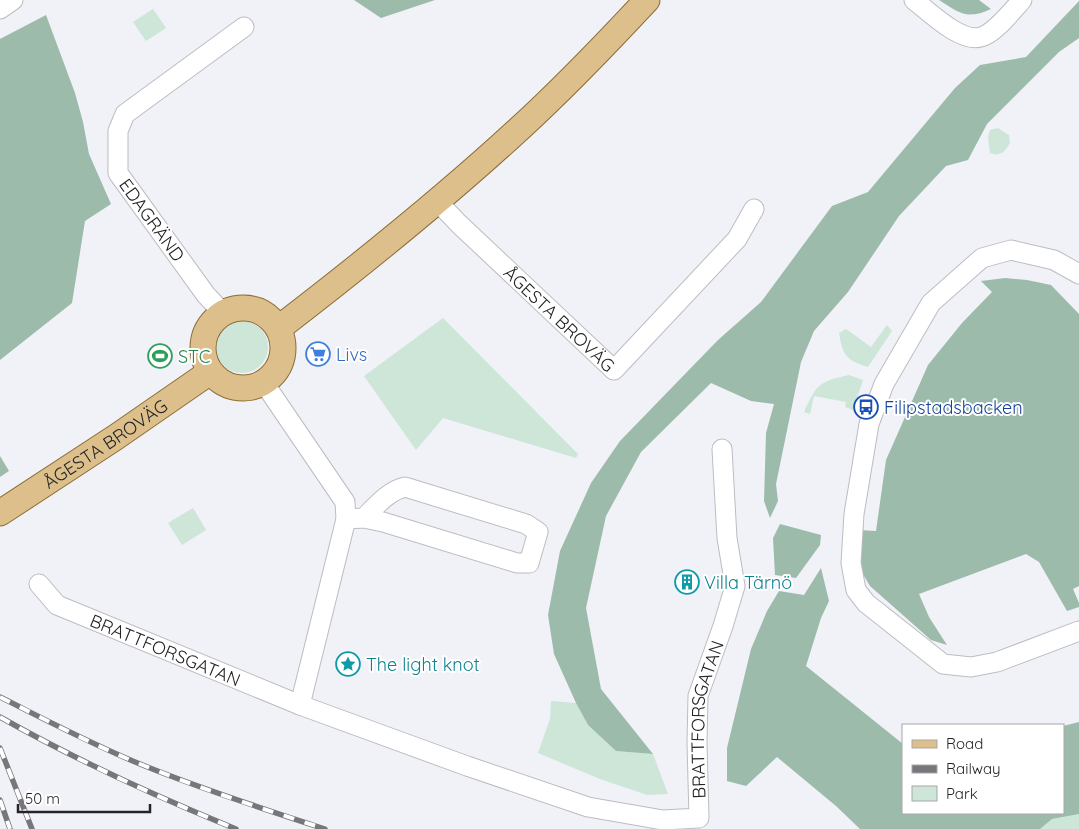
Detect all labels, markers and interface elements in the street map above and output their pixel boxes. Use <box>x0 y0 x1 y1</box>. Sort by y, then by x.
street label: EDAGRÄND <box>114 174 190 266</box>
street label: ÅGESTA BROVÄG <box>499 261 620 377</box>
supermarket icon: Livs <box>305 341 331 367</box>
sports icon: STC <box>147 343 173 369</box>
place label: Livs <box>336 343 367 366</box>
place label: STC <box>178 345 211 368</box>
street label: ÅGESTA BROVÄG <box>39 394 172 493</box>
bus stop icon: Filipstadsbacken <box>853 394 879 420</box>
place label: Filipstadsbacken <box>884 396 1023 419</box>
building icon: Villa Tärnö <box>674 569 700 595</box>
place label: Villa Tärnö <box>704 571 792 594</box>
street label: BRATTFORSGATAN <box>87 608 244 691</box>
street label: BRATTFORSGATAN <box>685 637 728 799</box>
place icon: The light knot <box>335 651 361 677</box>
place label: The light knot <box>366 653 480 676</box>
legend <box>902 724 1064 814</box>
text: Road <box>946 734 983 753</box>
text: Railway <box>946 759 1001 778</box>
scale bar <box>18 782 150 814</box>
text: Park <box>946 784 978 803</box>
text: 50 m <box>25 789 60 808</box>

